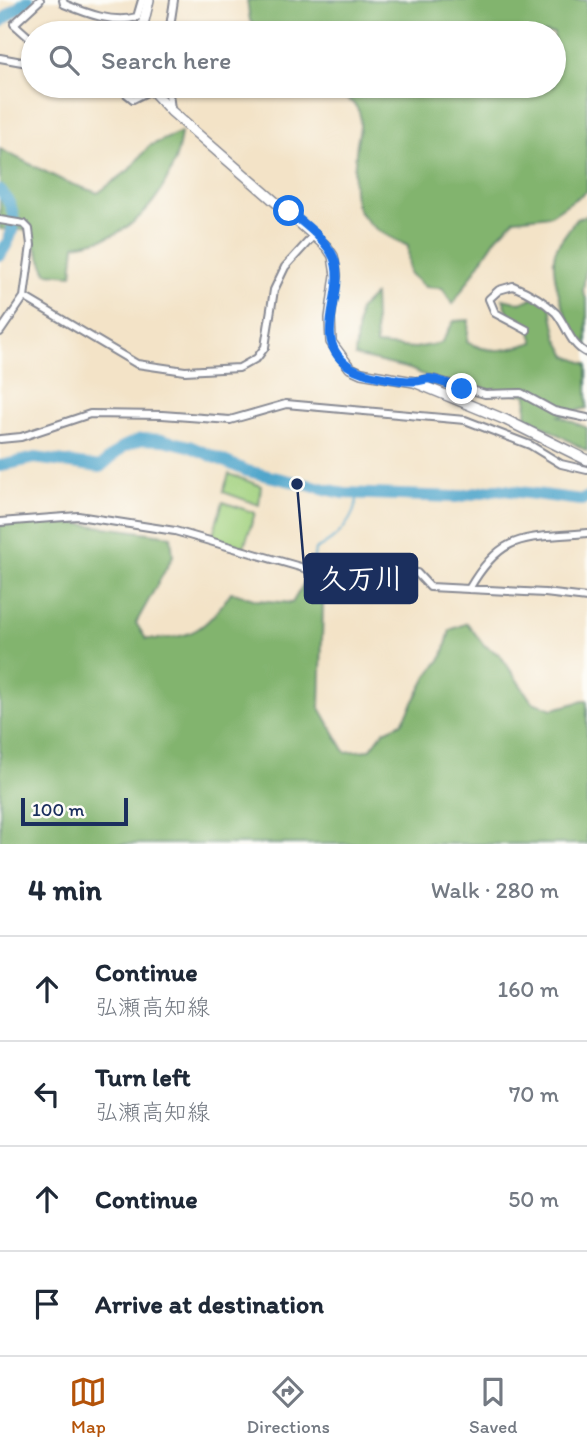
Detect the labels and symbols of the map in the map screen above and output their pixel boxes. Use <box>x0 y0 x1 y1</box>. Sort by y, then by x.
route start <box>273 195 304 226</box>
route end <box>446 373 477 404</box>
callout: 久万川 <box>305 554 417 603</box>
text: 久万川 <box>319 561 403 595</box>
scale bar <box>21 795 128 827</box>

